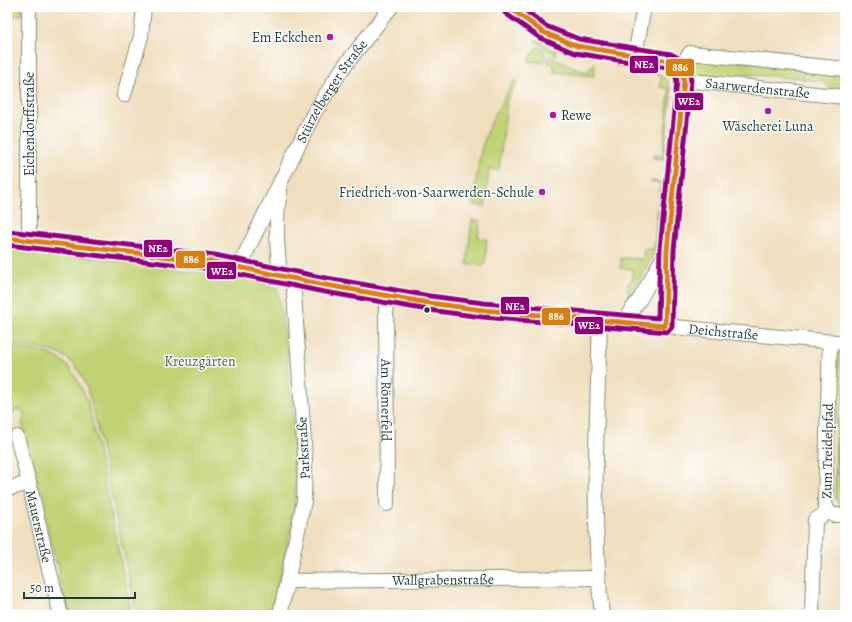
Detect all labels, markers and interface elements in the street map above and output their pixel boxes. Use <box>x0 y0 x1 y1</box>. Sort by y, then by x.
place label: Em Eckchen <box>252 28 322 47</box>
marker: Em Eckchen <box>325 32 335 42</box>
street label: Stürzelberger Straße <box>292 36 372 146</box>
line badge: NE2 <box>629 55 659 74</box>
text: NE2 <box>634 57 655 72</box>
line badge: 886 <box>665 58 695 77</box>
text: 886 <box>672 60 688 75</box>
street label: Eichendorffstraße <box>20 72 39 176</box>
street label: Saarwerdenstraße <box>704 73 811 103</box>
line badge: WE2 <box>674 92 704 111</box>
text: WE2 <box>677 94 701 109</box>
place label: Rewe <box>561 106 591 125</box>
marker: Wäscherei Luna <box>763 106 773 116</box>
marker: Rewe <box>548 110 558 120</box>
place label: Wäscherei Luna <box>722 117 814 136</box>
place label: Friedrich-von-Saarwerden-Schule <box>339 183 534 202</box>
marker: Friedrich-von-Saarwerden-Schule <box>537 187 547 197</box>
line badge: NE2 <box>143 239 173 258</box>
text: NE2 <box>148 241 169 256</box>
line badge: 886 <box>175 250 206 269</box>
text: 886 <box>183 252 199 267</box>
line badge: WE2 <box>206 261 237 280</box>
text: WE2 <box>210 264 234 279</box>
line badge: NE2 <box>500 296 530 315</box>
text: NE2 <box>505 299 526 314</box>
unlabelled marker <box>422 305 432 315</box>
line badge: 886 <box>541 307 571 326</box>
text: 886 <box>548 309 564 324</box>
line badge: WE2 <box>574 316 604 335</box>
text: WE2 <box>577 318 601 333</box>
street label: Deichstraße <box>688 319 759 345</box>
park label: Kreuzgärten <box>164 352 236 371</box>
street label: Am Römerfeld <box>376 358 396 442</box>
street label: Zum Treidelpfad <box>817 403 838 499</box>
street label: Parkstraße <box>292 416 315 480</box>
street label: Mauerstraße <box>21 488 56 565</box>
street label: Wallgrabenstraße <box>391 570 494 590</box>
scale bar <box>24 574 135 600</box>
text: 50 m <box>30 580 54 596</box>

